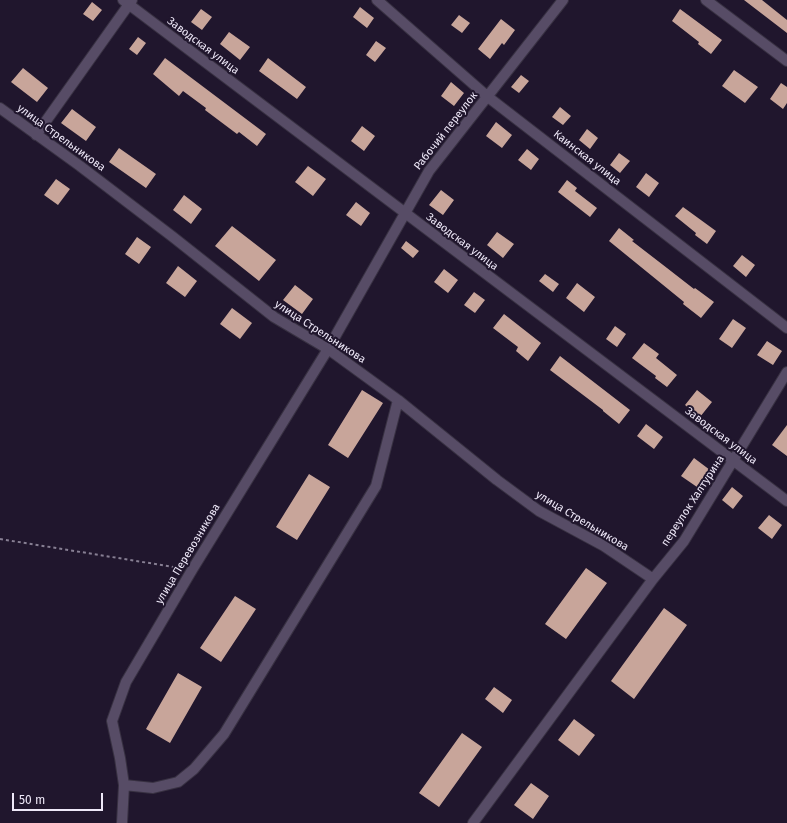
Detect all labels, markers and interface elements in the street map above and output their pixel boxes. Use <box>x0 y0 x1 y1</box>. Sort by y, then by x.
street label: Заводская улица <box>164 15 242 77</box>
street label: Рабочий переулок <box>411 89 481 173</box>
street label: улица Стрельникова <box>14 102 108 174</box>
street label: Каинская улица <box>551 128 623 188</box>
street label: Заводская улица <box>423 211 501 273</box>
street label: улица Стрельникова <box>272 298 368 366</box>
street label: Заводская улица <box>682 405 760 467</box>
street label: переулок Халтурина <box>659 453 727 549</box>
street label: улица Стрельникова <box>533 488 631 554</box>
street label: улица Перевозникова <box>153 502 223 606</box>
scale bar <box>14 785 105 811</box>
text: 50 m <box>19 793 45 807</box>

